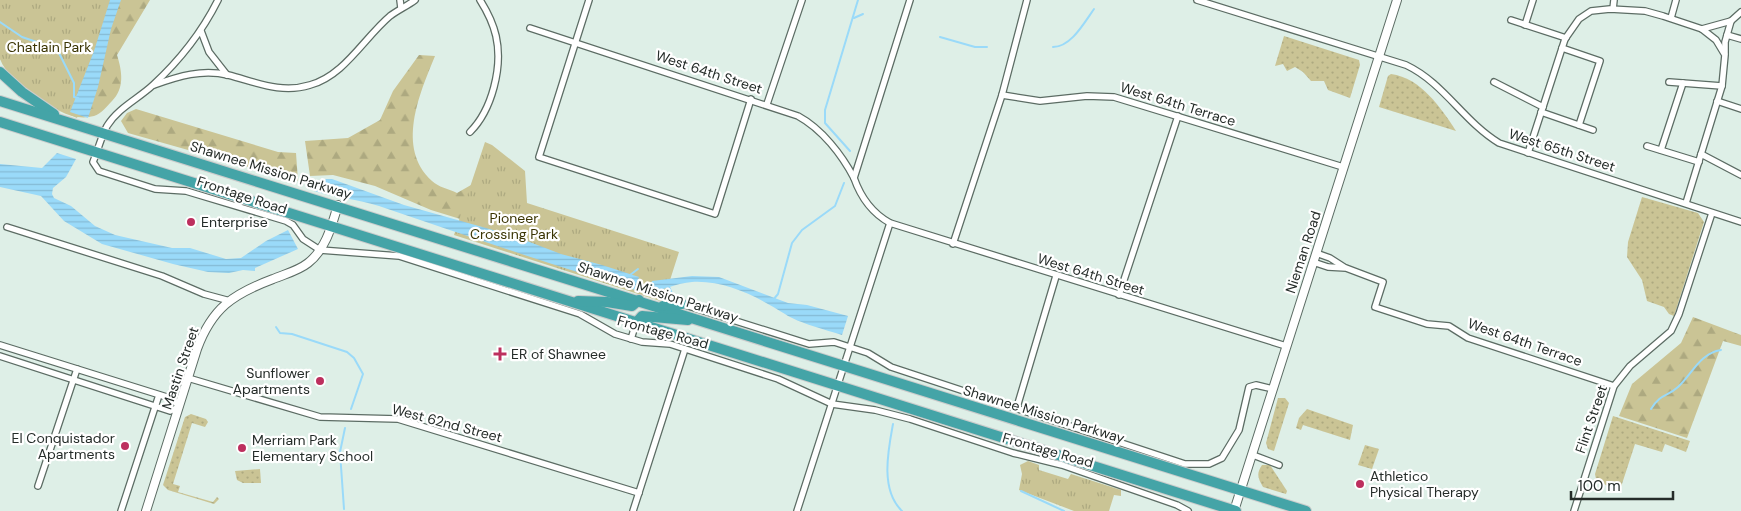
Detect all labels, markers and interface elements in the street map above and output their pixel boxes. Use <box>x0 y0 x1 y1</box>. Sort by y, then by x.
park label: Chatlain Park <box>7 38 91 56</box>
street label: West 64th Street <box>653 46 765 98</box>
street label: West 64th Terrace <box>1118 78 1238 130</box>
street label: West 65th Street <box>1507 124 1617 176</box>
street label: Shawnee Mission Parkway <box>188 137 354 203</box>
street label: Frontage Road <box>195 172 289 218</box>
park label: Pioneer Crossing Park <box>470 209 558 243</box>
street label: Nieman Road <box>1281 209 1325 295</box>
place label: Enterprise <box>201 213 268 231</box>
marker: Enterprise <box>185 216 197 228</box>
street label: West 64th Street <box>1035 249 1147 299</box>
street label: Shawnee Mission Parkway <box>575 258 741 327</box>
street label: Frontage Road <box>615 311 711 353</box>
street label: West 64th Terrace <box>1465 314 1585 370</box>
street label: Mastin Street <box>157 324 203 412</box>
place label: ER of Shawnee <box>511 345 606 363</box>
marker: ER of Shawnee <box>493 347 507 361</box>
place label: Sunflower Apartments <box>233 364 310 398</box>
marker: Sunflower Apartments <box>314 375 326 387</box>
street label: Shawnee Mission Parkway <box>961 381 1127 447</box>
street label: Flint Street <box>1571 383 1611 455</box>
street label: West 62nd Street <box>390 400 504 446</box>
street label: Frontage Road <box>1001 428 1095 472</box>
place label: El Conquistador Apartments <box>12 429 115 463</box>
place label: Merriam Park Elementary School <box>252 431 373 465</box>
marker: El Conquistador Apartments <box>119 440 131 452</box>
marker: Merriam Park Elementary School <box>236 442 248 454</box>
place label: Athletico Physical Therapy <box>1370 467 1479 501</box>
scale bar <box>1571 468 1674 500</box>
text: 100 m <box>1578 476 1621 496</box>
marker: Athletico Physical Therapy <box>1354 478 1366 490</box>

